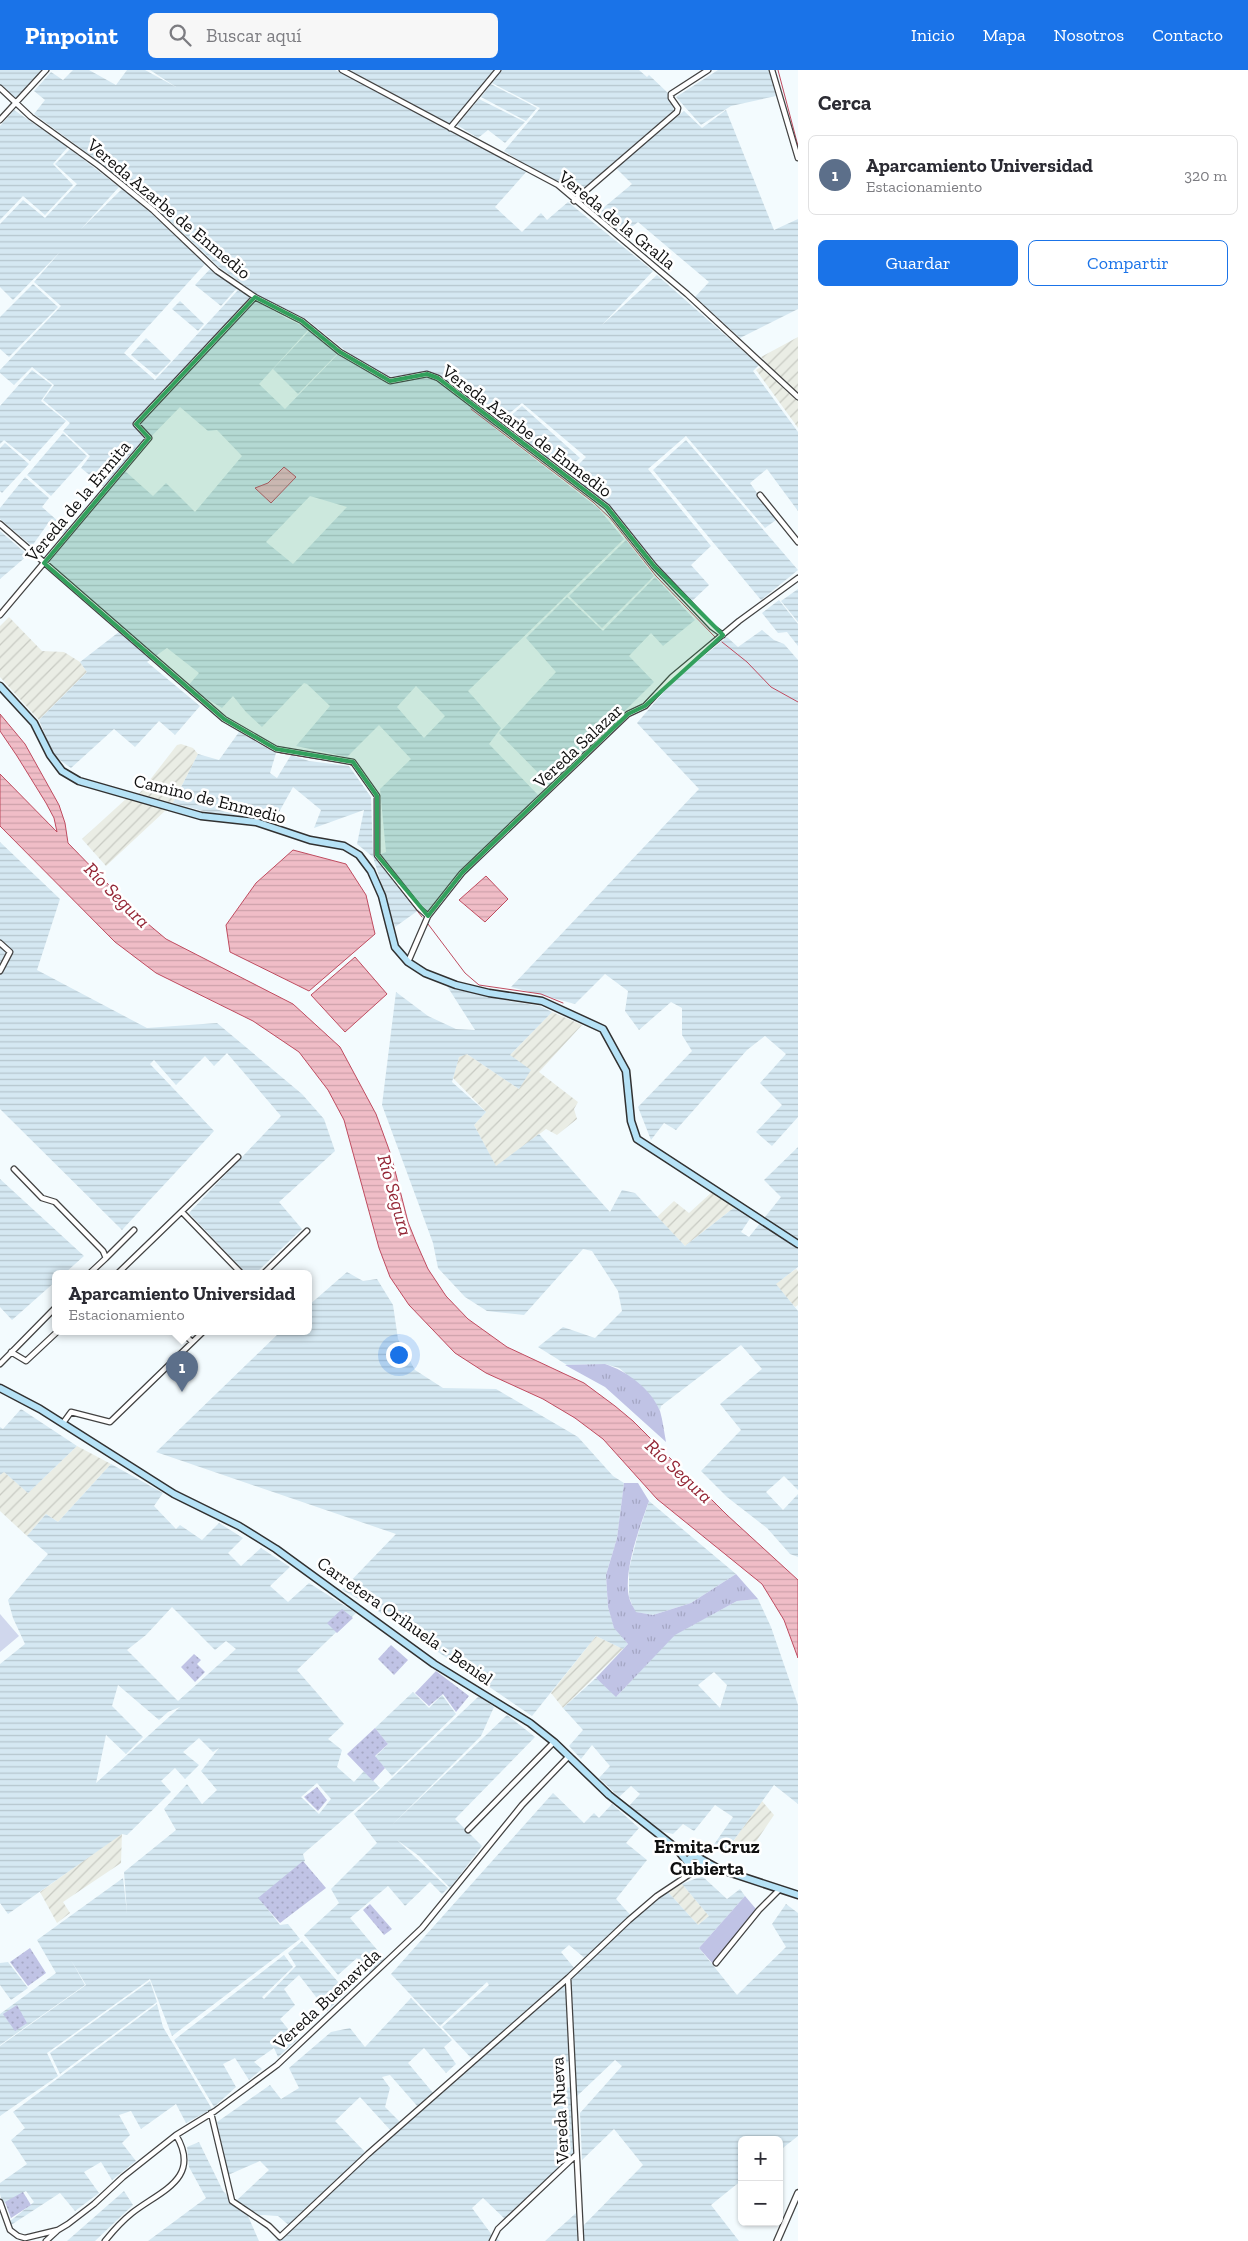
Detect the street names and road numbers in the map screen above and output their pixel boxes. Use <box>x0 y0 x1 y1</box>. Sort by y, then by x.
street label: Vereda Azarbe de Enmedio <box>82 133 255 284</box>
street label: Vereda de la Gralla <box>553 165 680 274</box>
street label: Vereda Azarbe de Enmedio <box>437 359 616 502</box>
street label: Vereda de la Ermita <box>20 436 135 567</box>
street label: Vereda Salazar <box>528 699 627 794</box>
street label: Camino de Enmedio <box>132 769 288 829</box>
street label: Carretera Orihuela - Beniel <box>313 1552 497 1690</box>
street label: Vereda Buenavida <box>268 1944 385 2055</box>
street label: Vereda Nueva <box>546 2056 574 2165</box>

